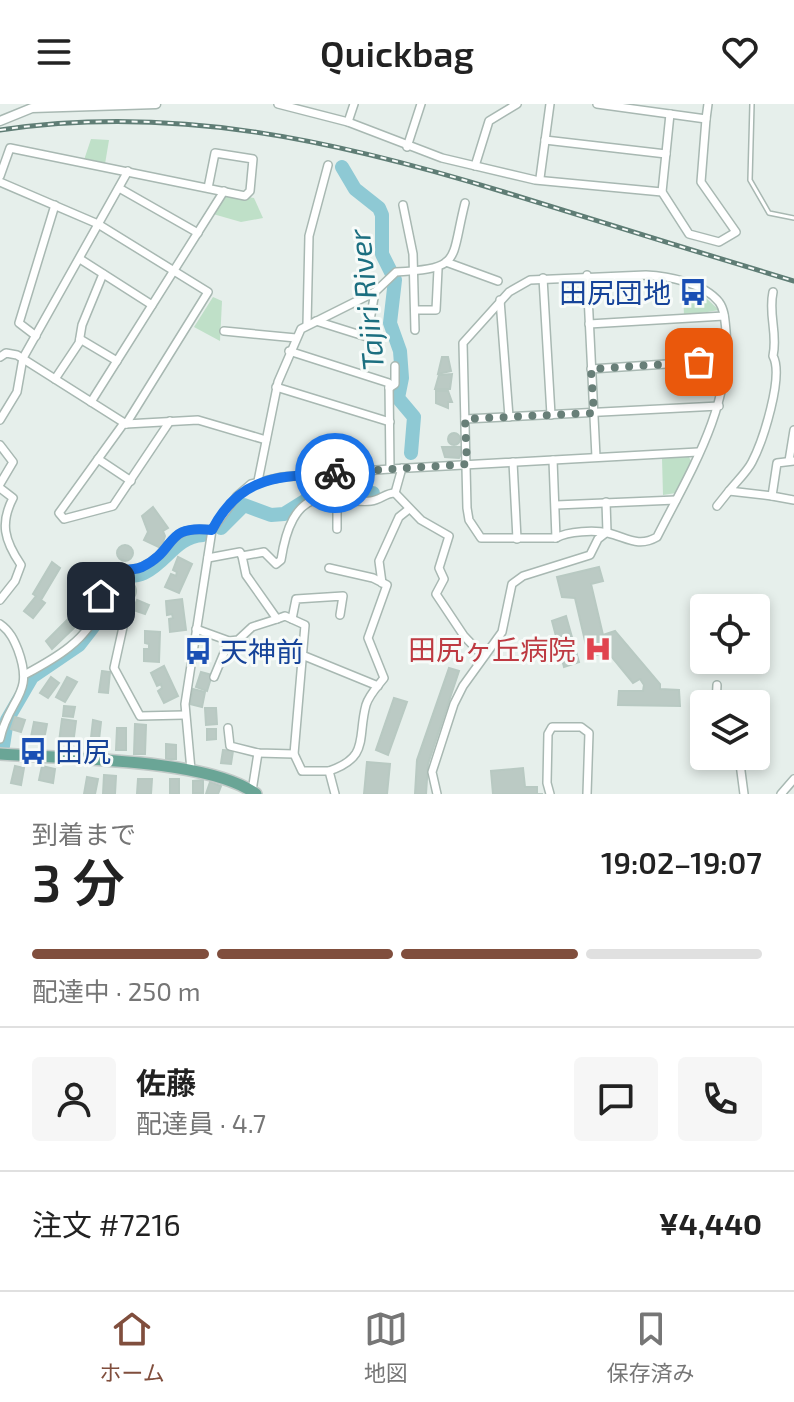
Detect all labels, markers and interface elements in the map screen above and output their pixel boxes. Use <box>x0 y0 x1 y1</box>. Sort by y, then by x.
icon: menu <box>32 30 76 74</box>
icon: heart <box>718 30 762 74</box>
text: Quickbag <box>320 31 474 74</box>
water label: Tajiri River <box>340 226 390 372</box>
place label: 田尻団地 <box>559 275 671 309</box>
bus stop icon: 田尻団地 <box>678 277 708 307</box>
pin <box>665 328 733 396</box>
icon: bag <box>677 340 721 384</box>
courier <box>295 433 375 513</box>
icon: bike <box>313 451 357 495</box>
pin <box>67 562 135 630</box>
icon: home <box>79 574 123 618</box>
map controls <box>690 594 770 770</box>
button: locate <box>690 594 770 674</box>
place label: 田尻ヶ丘病院 <box>408 632 576 666</box>
place label: 天神前 <box>220 634 304 668</box>
hospital icon: 田尻ヶ丘病院 <box>583 634 613 664</box>
bus stop icon: 天神前 <box>183 636 213 666</box>
button: layers <box>690 690 770 770</box>
place label: 田尻 <box>55 734 111 768</box>
bus stop icon: 田尻 <box>18 736 48 766</box>
text: 到着まで <box>32 818 136 849</box>
text: 19:02–19:07 <box>601 844 762 880</box>
text: 3 分 <box>32 850 125 912</box>
text: 配達中 · 250 m <box>32 975 201 1006</box>
button: person <box>32 1057 116 1141</box>
button: chat <box>574 1057 658 1141</box>
button: phone <box>678 1057 762 1141</box>
text: 佐藤 <box>136 1064 196 1100</box>
text: 配達員 · 4.7 <box>136 1107 266 1138</box>
text: ¥4,440 <box>659 1205 762 1241</box>
text: 注文 #7216 <box>32 1206 181 1242</box>
tab: ホーム <box>99 1307 165 1387</box>
tab: 地図 <box>364 1307 408 1387</box>
tab: 保存済み <box>607 1307 695 1387</box>

